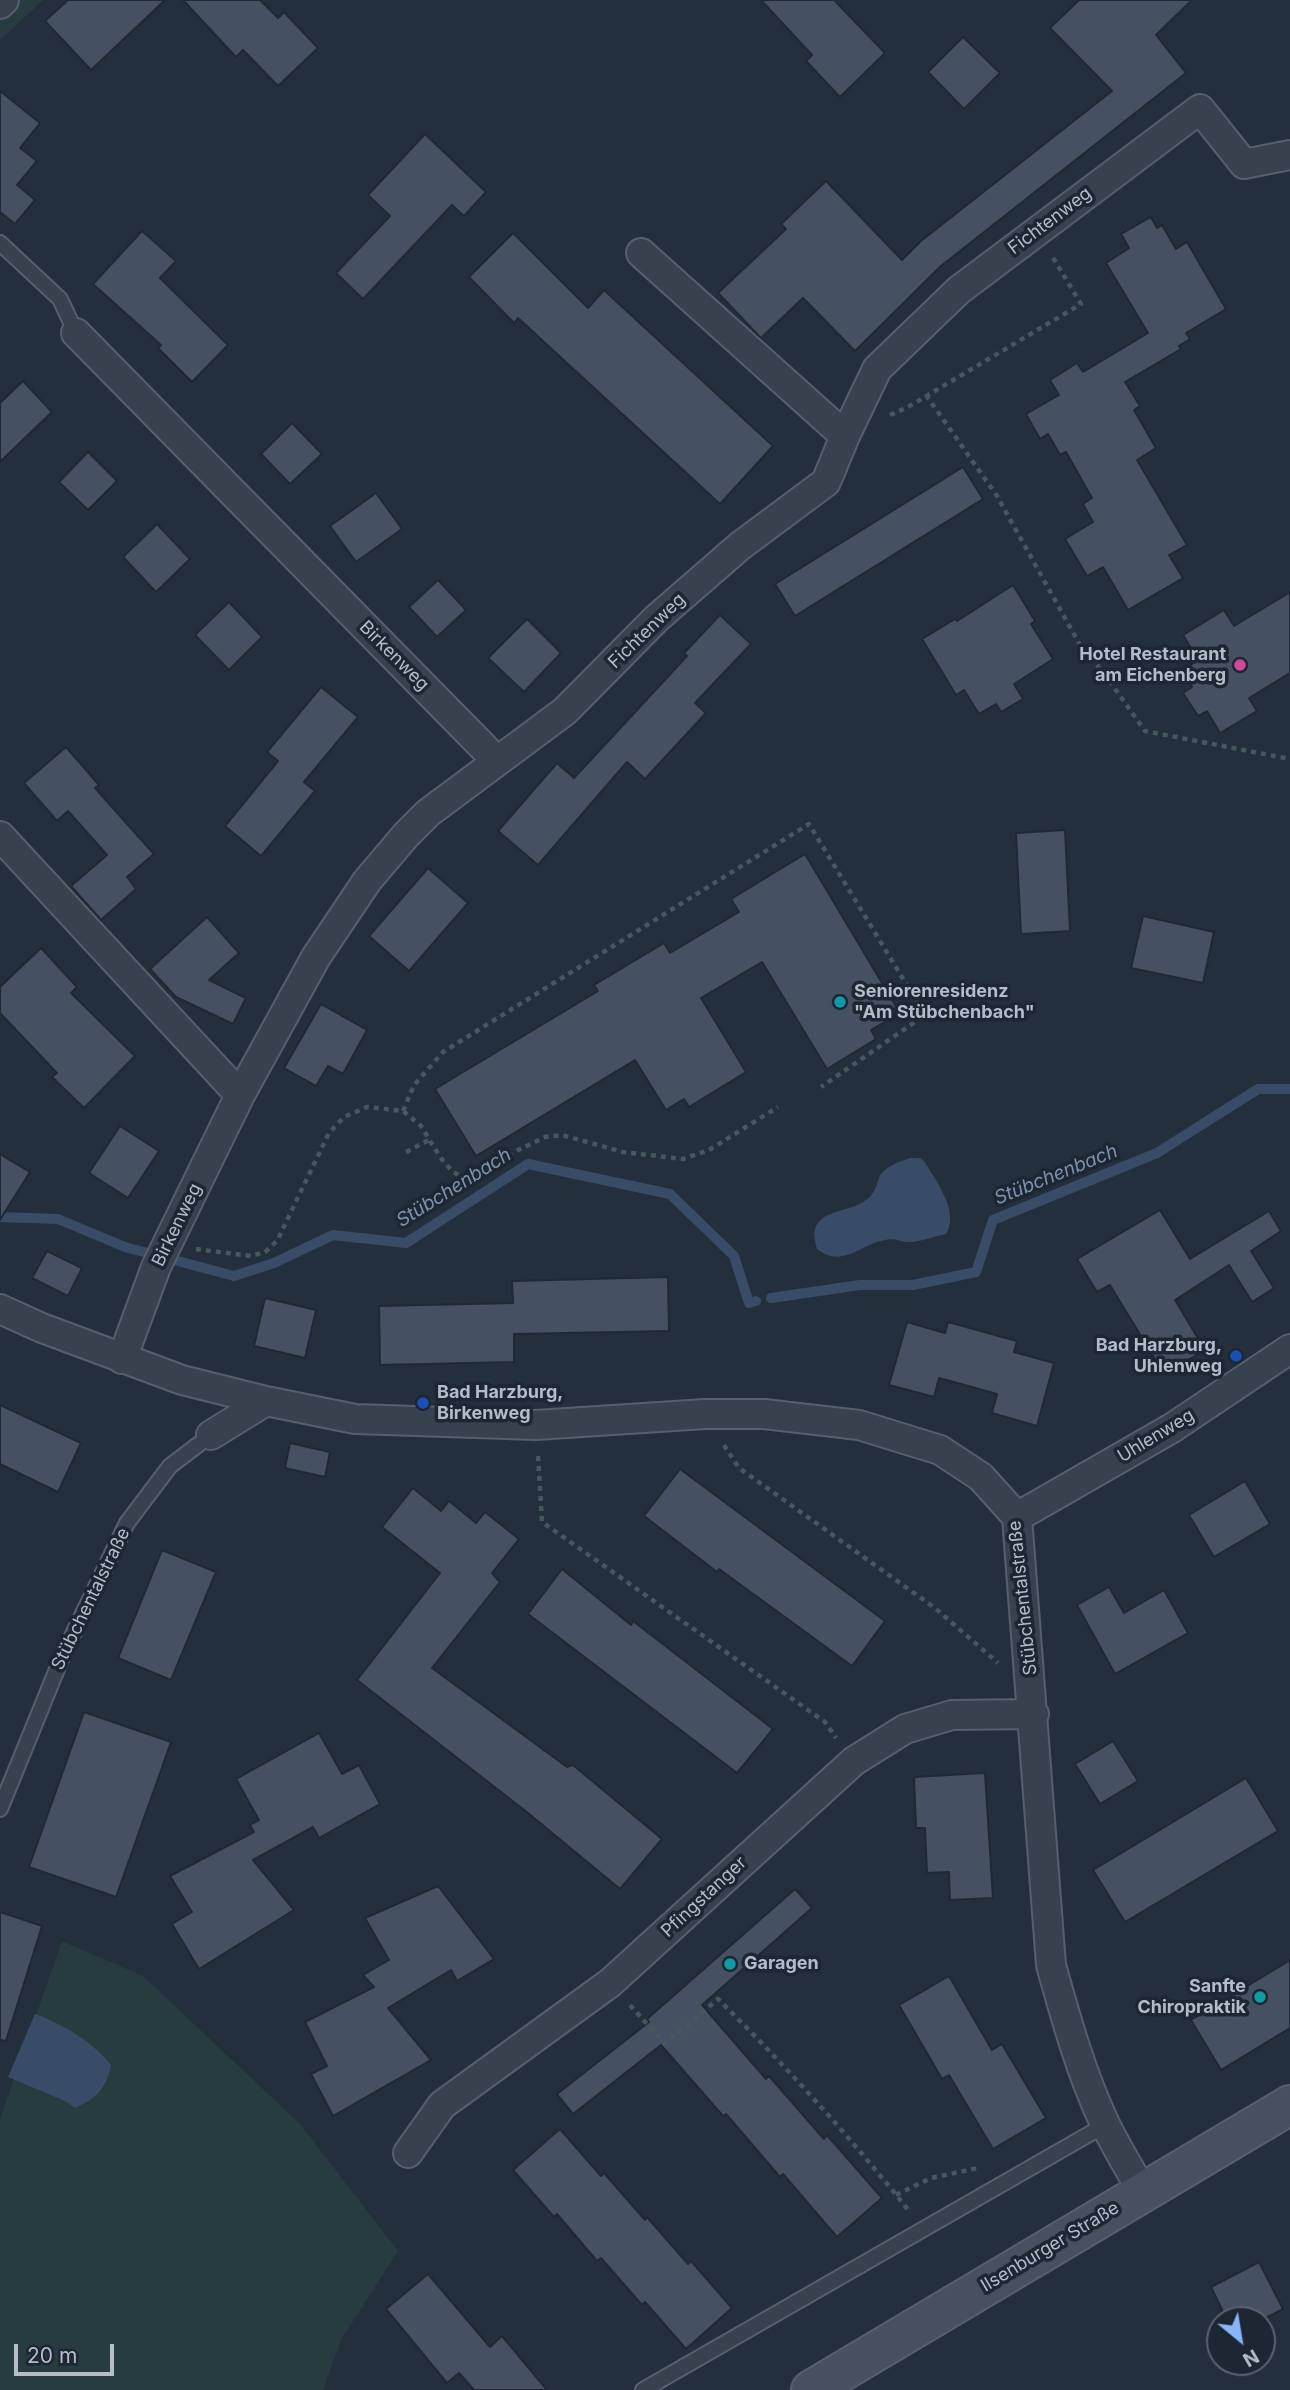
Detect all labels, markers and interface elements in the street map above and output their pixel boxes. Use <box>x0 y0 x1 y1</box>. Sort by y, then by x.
street label: Fichtenweg <box>1004 183 1096 259</box>
street label: Fichtenweg <box>604 589 690 673</box>
street label: Birkenweg <box>355 617 433 695</box>
place label: Hotel Restaurant am Eichenberg <box>1079 644 1226 686</box>
marker: Hotel Restaurant am Eichenberg <box>1232 657 1248 673</box>
place label: Seniorenresidenz "Am Stübchenbach" <box>854 981 1035 1024</box>
marker: Seniorenresidenz "Am Stübchenbach" <box>832 994 848 1010</box>
water label: Stübchenbach <box>991 1140 1121 1210</box>
water label: Stübchenbach <box>392 1144 516 1232</box>
street label: Birkenweg <box>148 1180 206 1270</box>
place label: Bad Harzburg, Uhlenweg <box>1096 1335 1222 1378</box>
marker: Bad Harzburg, Uhlenweg <box>1228 1348 1244 1364</box>
place label: Bad Harzburg, Birkenweg <box>437 1382 563 1424</box>
marker: Bad Harzburg, Birkenweg <box>415 1395 431 1411</box>
street label: Uhlenweg <box>1114 1405 1198 1467</box>
street label: Stübchentalstraße <box>1004 1520 1042 1676</box>
street label: Stübchentalstraße <box>47 1524 135 1674</box>
street label: Pfingstanger <box>657 1852 751 1942</box>
place label: Garagen <box>744 1953 819 1975</box>
marker: Garagen <box>722 1956 738 1972</box>
place label: Sanfte Chiropraktik <box>1137 1976 1246 2018</box>
marker: Sanfte Chiropraktik <box>1252 1989 1268 2005</box>
street label: Ilsenburger Straße <box>977 2197 1123 2297</box>
north arrow <box>1206 2306 1276 2376</box>
scale bar <box>18 2330 117 2374</box>
text: 20 m <box>27 2343 77 2368</box>
text: N <box>1239 2344 1263 2371</box>

